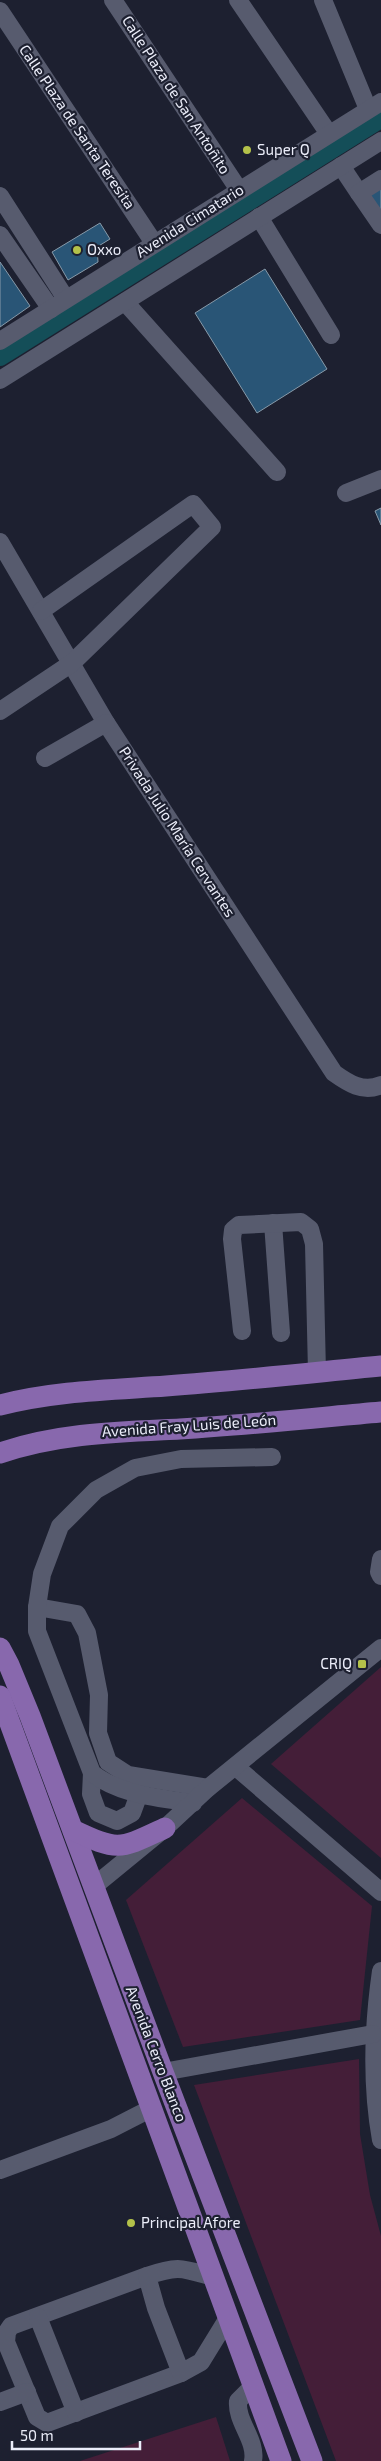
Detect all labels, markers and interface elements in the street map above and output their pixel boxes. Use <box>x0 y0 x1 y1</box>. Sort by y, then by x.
street label: Calle Plaza de San Antoñito <box>119 12 235 177</box>
street label: Calle Plaza de Santa Teresita <box>16 41 140 212</box>
place label: Super Q <box>257 140 310 159</box>
marker: Super Q <box>241 144 253 156</box>
street label: Avenida Cimatario <box>132 180 247 260</box>
place label: Oxxo <box>87 240 121 258</box>
marker: Oxxo <box>71 244 83 256</box>
street label: Privada Julio María Cervantes <box>116 743 240 920</box>
street label: Avenida Fray Luis de León <box>101 1410 277 1440</box>
place label: CRIQ <box>320 1654 352 1673</box>
marker: CRIQ <box>356 1658 368 1670</box>
street label: Avenida Cerro Blanco <box>123 1983 191 2124</box>
place label: Principal Afore <box>141 2213 241 2231</box>
marker: Principal Afore <box>125 2217 137 2229</box>
scale bar <box>12 2418 140 2450</box>
text: 50 m <box>20 2426 54 2444</box>

